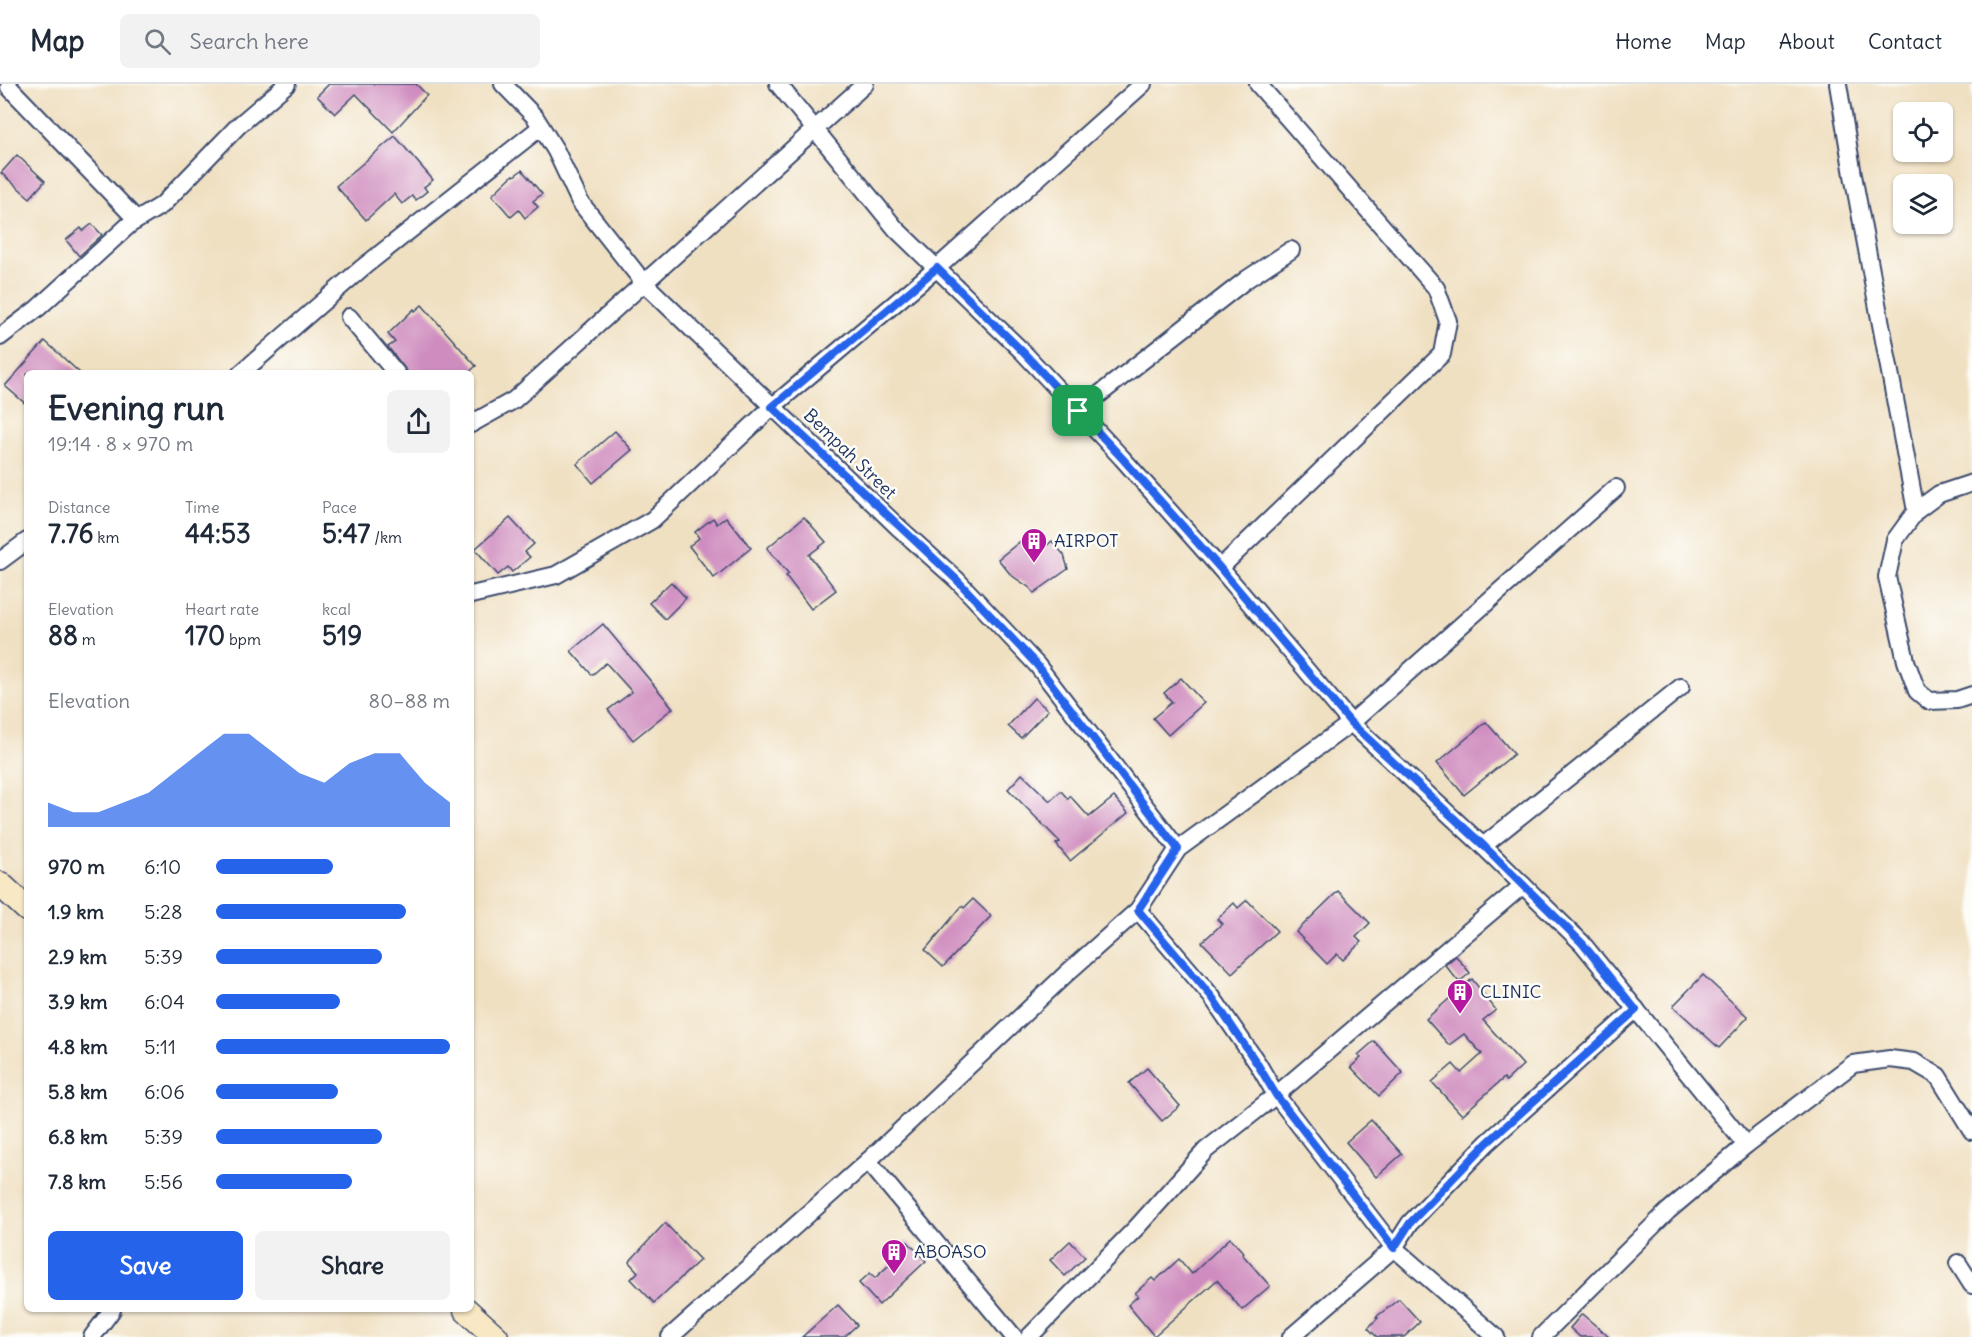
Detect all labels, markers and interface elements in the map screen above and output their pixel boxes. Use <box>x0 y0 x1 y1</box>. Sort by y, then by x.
search box <box>120 14 540 68</box>
text: Map <box>30 23 84 59</box>
icon: search <box>141 25 174 58</box>
text: Search here <box>189 27 309 55</box>
text: Home <box>1615 28 1672 55</box>
text: Map <box>1705 28 1746 55</box>
text: About <box>1779 28 1835 55</box>
text: Contact <box>1868 28 1942 55</box>
map controls <box>1893 102 1953 234</box>
button: locate <box>1893 102 1953 162</box>
button: layers <box>1893 174 1953 234</box>
pin <box>1052 385 1103 436</box>
text: Evening run <box>48 387 224 429</box>
button: share <box>387 390 450 453</box>
icon: arrive <box>1061 394 1094 427</box>
street label: Bempah Street <box>799 404 902 504</box>
text: 19:14 · 8 × 970 m <box>48 431 193 456</box>
text: Distance <box>48 497 110 517</box>
text: Time <box>185 497 220 517</box>
text: Pace <box>322 497 357 517</box>
text: 7.76 <box>48 517 94 550</box>
text: 44:53 <box>185 517 251 550</box>
text: 5:47 <box>322 517 370 550</box>
building icon: AIRPOT <box>1019 526 1049 564</box>
text: km <box>94 527 120 547</box>
text: /km <box>370 527 402 547</box>
place label: AIRPOT <box>1054 529 1118 552</box>
text: Elevation <box>48 599 114 619</box>
text: Heart rate <box>185 599 259 619</box>
text: kcal <box>322 599 351 619</box>
text: 88 <box>48 619 78 652</box>
text: 170 <box>185 619 225 652</box>
text: 519 <box>322 619 362 652</box>
text: m <box>78 629 96 649</box>
text: bpm <box>225 629 261 649</box>
text: Elevation <box>48 688 130 713</box>
text: 80–88 m <box>369 688 450 713</box>
text: 970 m <box>48 854 105 879</box>
text: 6:10 <box>144 854 181 879</box>
text: 1.9 km <box>48 899 104 924</box>
text: 5:28 <box>144 899 183 924</box>
text: 2.9 km <box>48 944 107 969</box>
text: 5:39 <box>144 944 183 969</box>
building icon: CLINIC <box>1445 977 1475 1015</box>
place label: CLINIC <box>1480 980 1541 1003</box>
text: 3.9 km <box>48 989 108 1014</box>
text: 6:04 <box>144 989 185 1014</box>
text: 4.8 km <box>48 1034 108 1059</box>
text: 5:11 <box>144 1034 176 1059</box>
text: 5.8 km <box>48 1079 108 1104</box>
text: 6:06 <box>144 1079 185 1104</box>
text: 6.8 km <box>48 1124 108 1149</box>
text: 5:39 <box>144 1124 183 1149</box>
text: 7.8 km <box>48 1169 106 1194</box>
text: 5:56 <box>144 1169 183 1194</box>
button: Save <box>48 1231 243 1300</box>
button: Share <box>255 1231 450 1300</box>
building icon: ABOASO <box>879 1237 909 1275</box>
place label: ABOASO <box>914 1240 987 1263</box>

